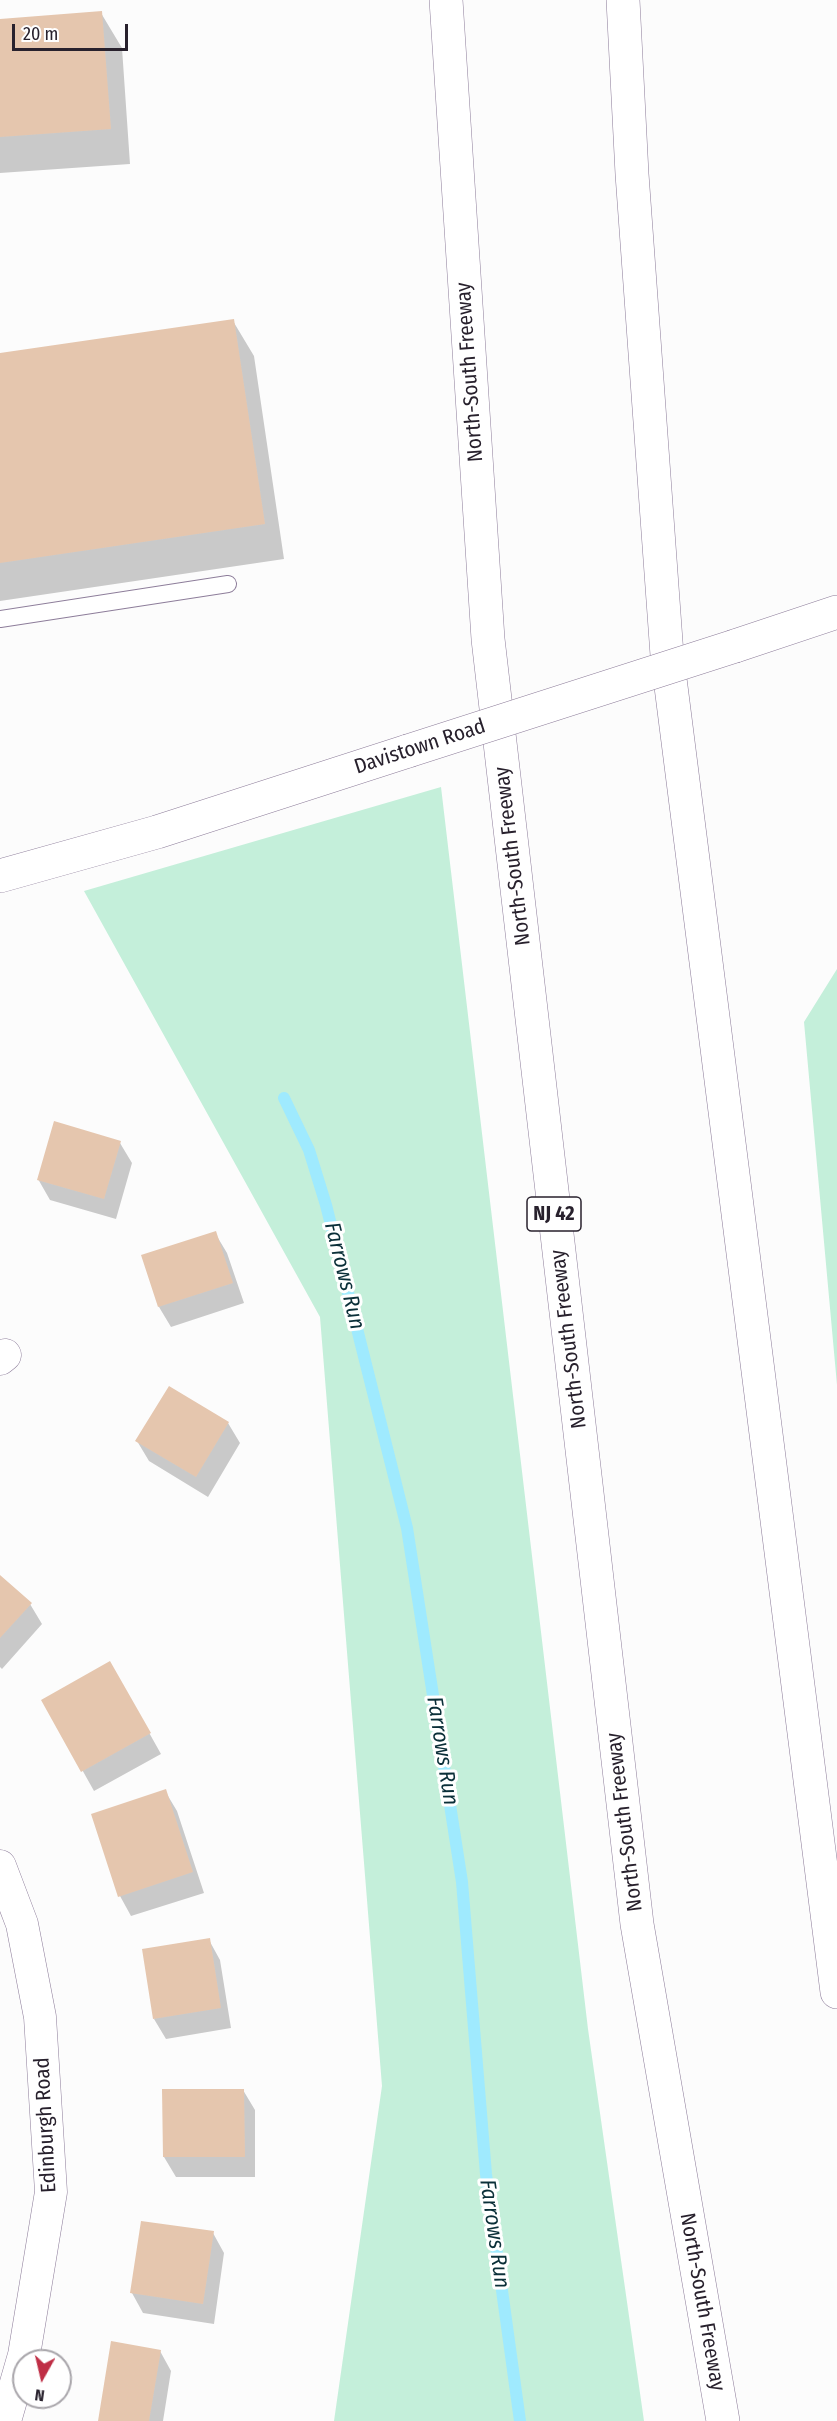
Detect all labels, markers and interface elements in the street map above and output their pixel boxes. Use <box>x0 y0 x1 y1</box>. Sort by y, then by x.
scale bar <box>15 12 130 50</box>
text: 20 m <box>23 23 58 45</box>
street label: North-South Freeway <box>451 281 489 463</box>
street label: Davistown Road <box>351 714 489 780</box>
street label: North-South Freeway <box>490 765 536 947</box>
road number: NJ 42 <box>527 1197 581 1231</box>
water label: Farrows Run <box>318 1220 370 1332</box>
street label: North-South Freeway <box>546 1248 592 1430</box>
water label: Farrows Run <box>420 1695 464 1807</box>
street label: North-South Freeway <box>602 1731 648 1913</box>
street label: Edinburgh Road <box>30 2057 62 2193</box>
water label: Farrows Run <box>473 2178 515 2290</box>
street label: North-South Freeway <box>674 2211 730 2393</box>
north arrow <box>12 2349 72 2409</box>
text: N <box>34 2385 46 2405</box>

